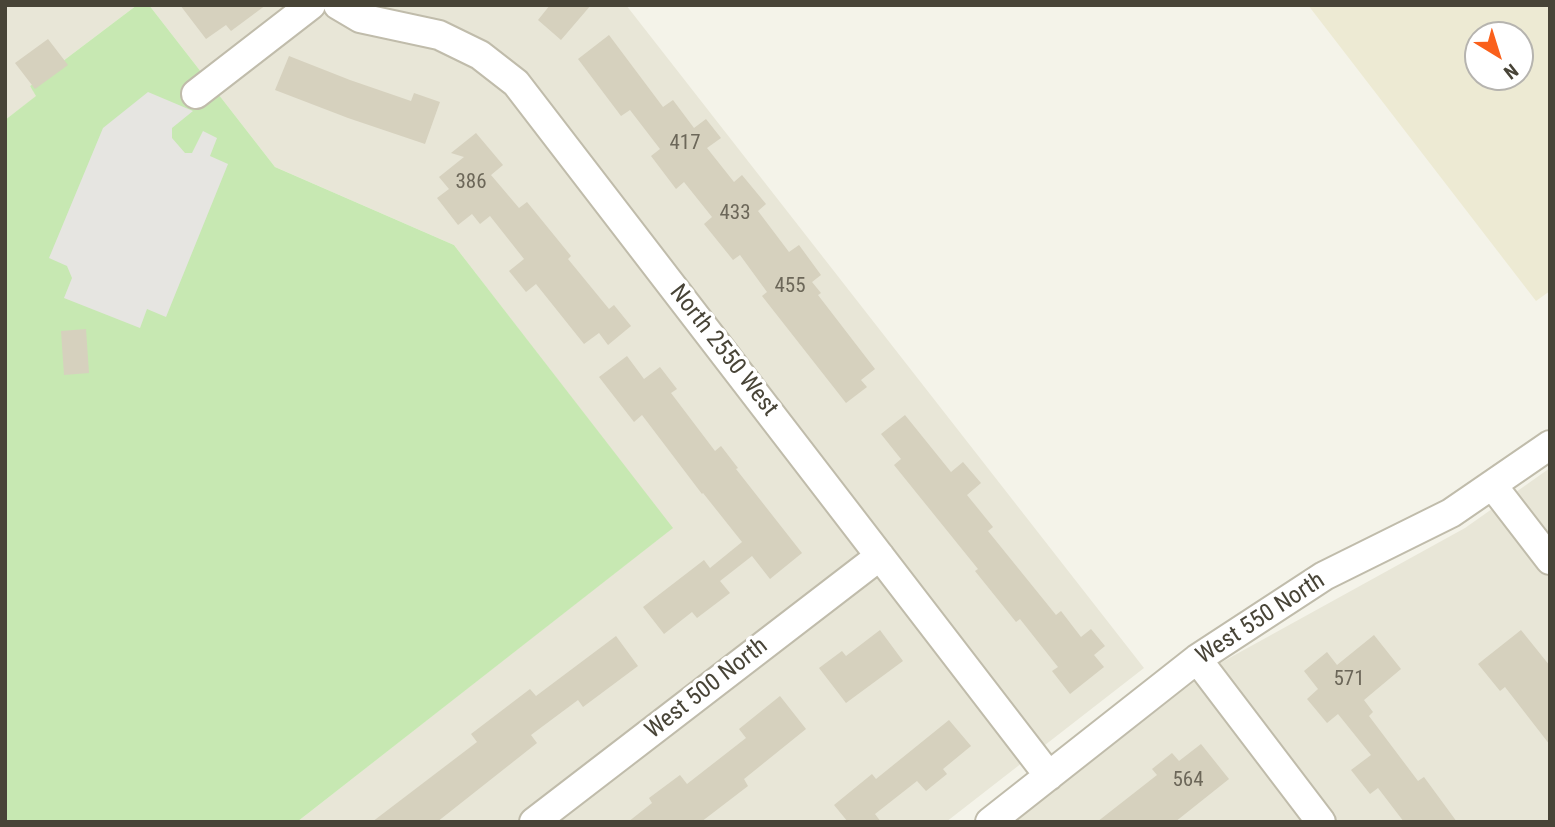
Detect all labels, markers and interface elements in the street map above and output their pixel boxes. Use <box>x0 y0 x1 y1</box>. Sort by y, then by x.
north arrow <box>1464 21 1534 91</box>
text: N <box>1499 59 1523 84</box>
house number: 417 <box>669 131 701 157</box>
house number: 386 <box>455 170 487 196</box>
house number: 433 <box>719 201 751 227</box>
house number: 455 <box>774 274 806 300</box>
street label: North 2550 West <box>663 279 783 423</box>
street label: West 550 North <box>1191 567 1331 671</box>
street label: West 500 North <box>640 632 774 746</box>
house number: 571 <box>1333 667 1365 693</box>
house number: 564 <box>1172 768 1204 794</box>

